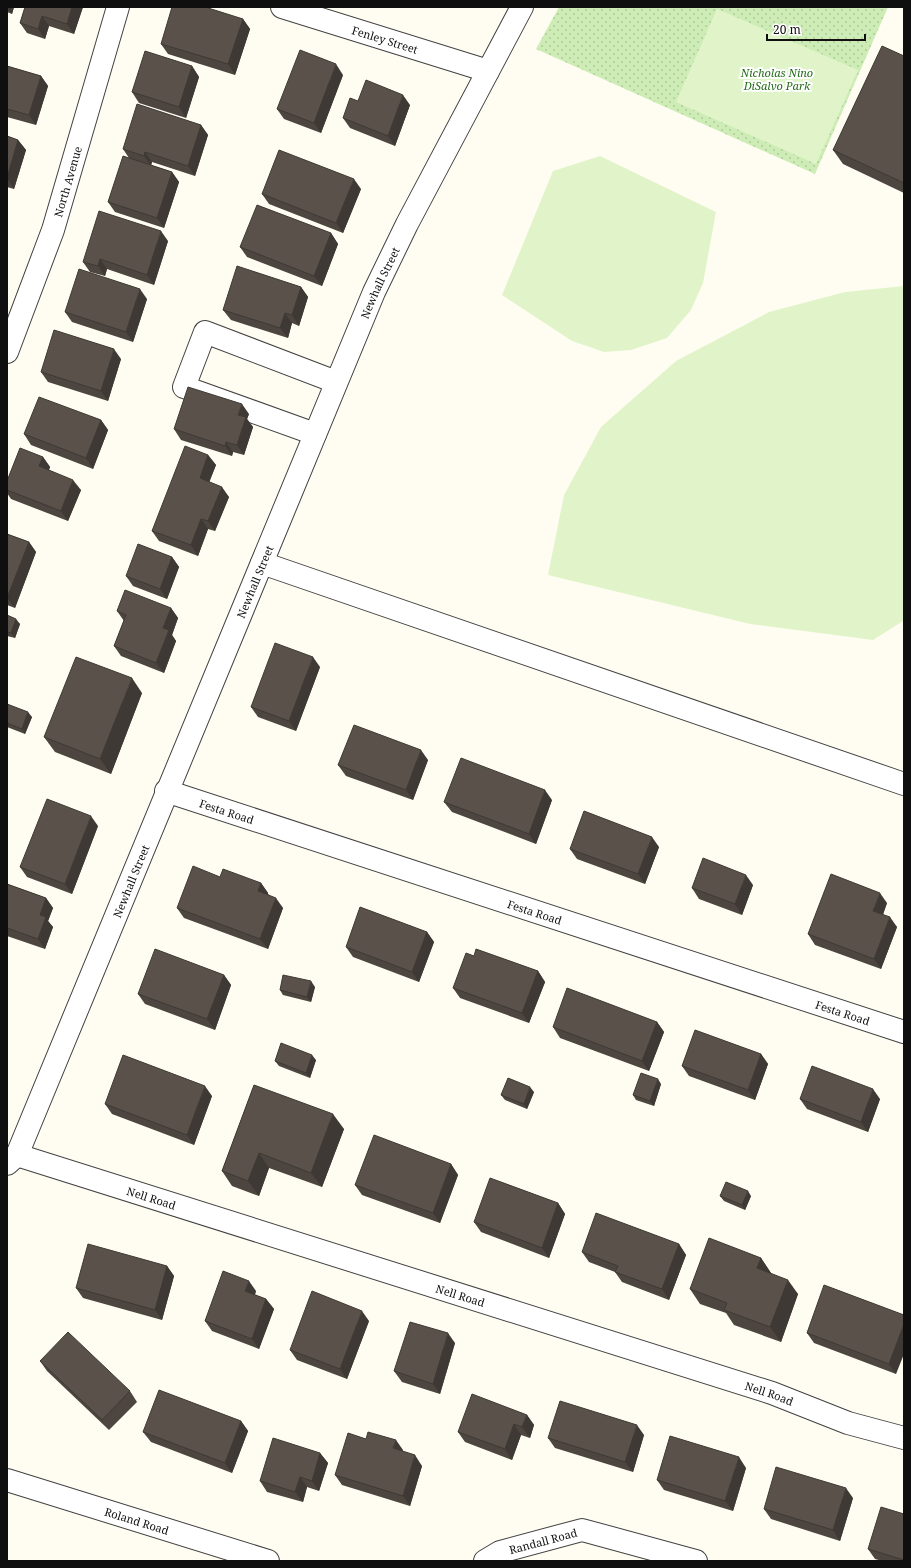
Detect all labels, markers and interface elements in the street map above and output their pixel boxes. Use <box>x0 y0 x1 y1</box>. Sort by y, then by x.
scale bar <box>767 16 865 42</box>
text: 20 m <box>773 21 801 38</box>
street label: Fenley Street <box>350 22 420 56</box>
park label: Nicholas Nino DiSalvo Park <box>740 65 813 93</box>
street label: North Avenue <box>50 144 85 219</box>
street label: Newhall Street <box>356 244 402 321</box>
street label: Newhall Street <box>232 543 276 620</box>
street label: Festa Road <box>198 795 256 827</box>
street label: Newhall Street <box>109 842 152 920</box>
street label: Festa Road <box>506 896 564 927</box>
street label: Festa Road <box>814 996 872 1028</box>
street label: Nell Road <box>125 1183 178 1212</box>
street label: Nell Road <box>434 1280 487 1310</box>
street label: Nell Road <box>743 1377 796 1408</box>
street label: Roland Road <box>103 1503 171 1537</box>
street label: Randall Road <box>507 1524 579 1557</box>

